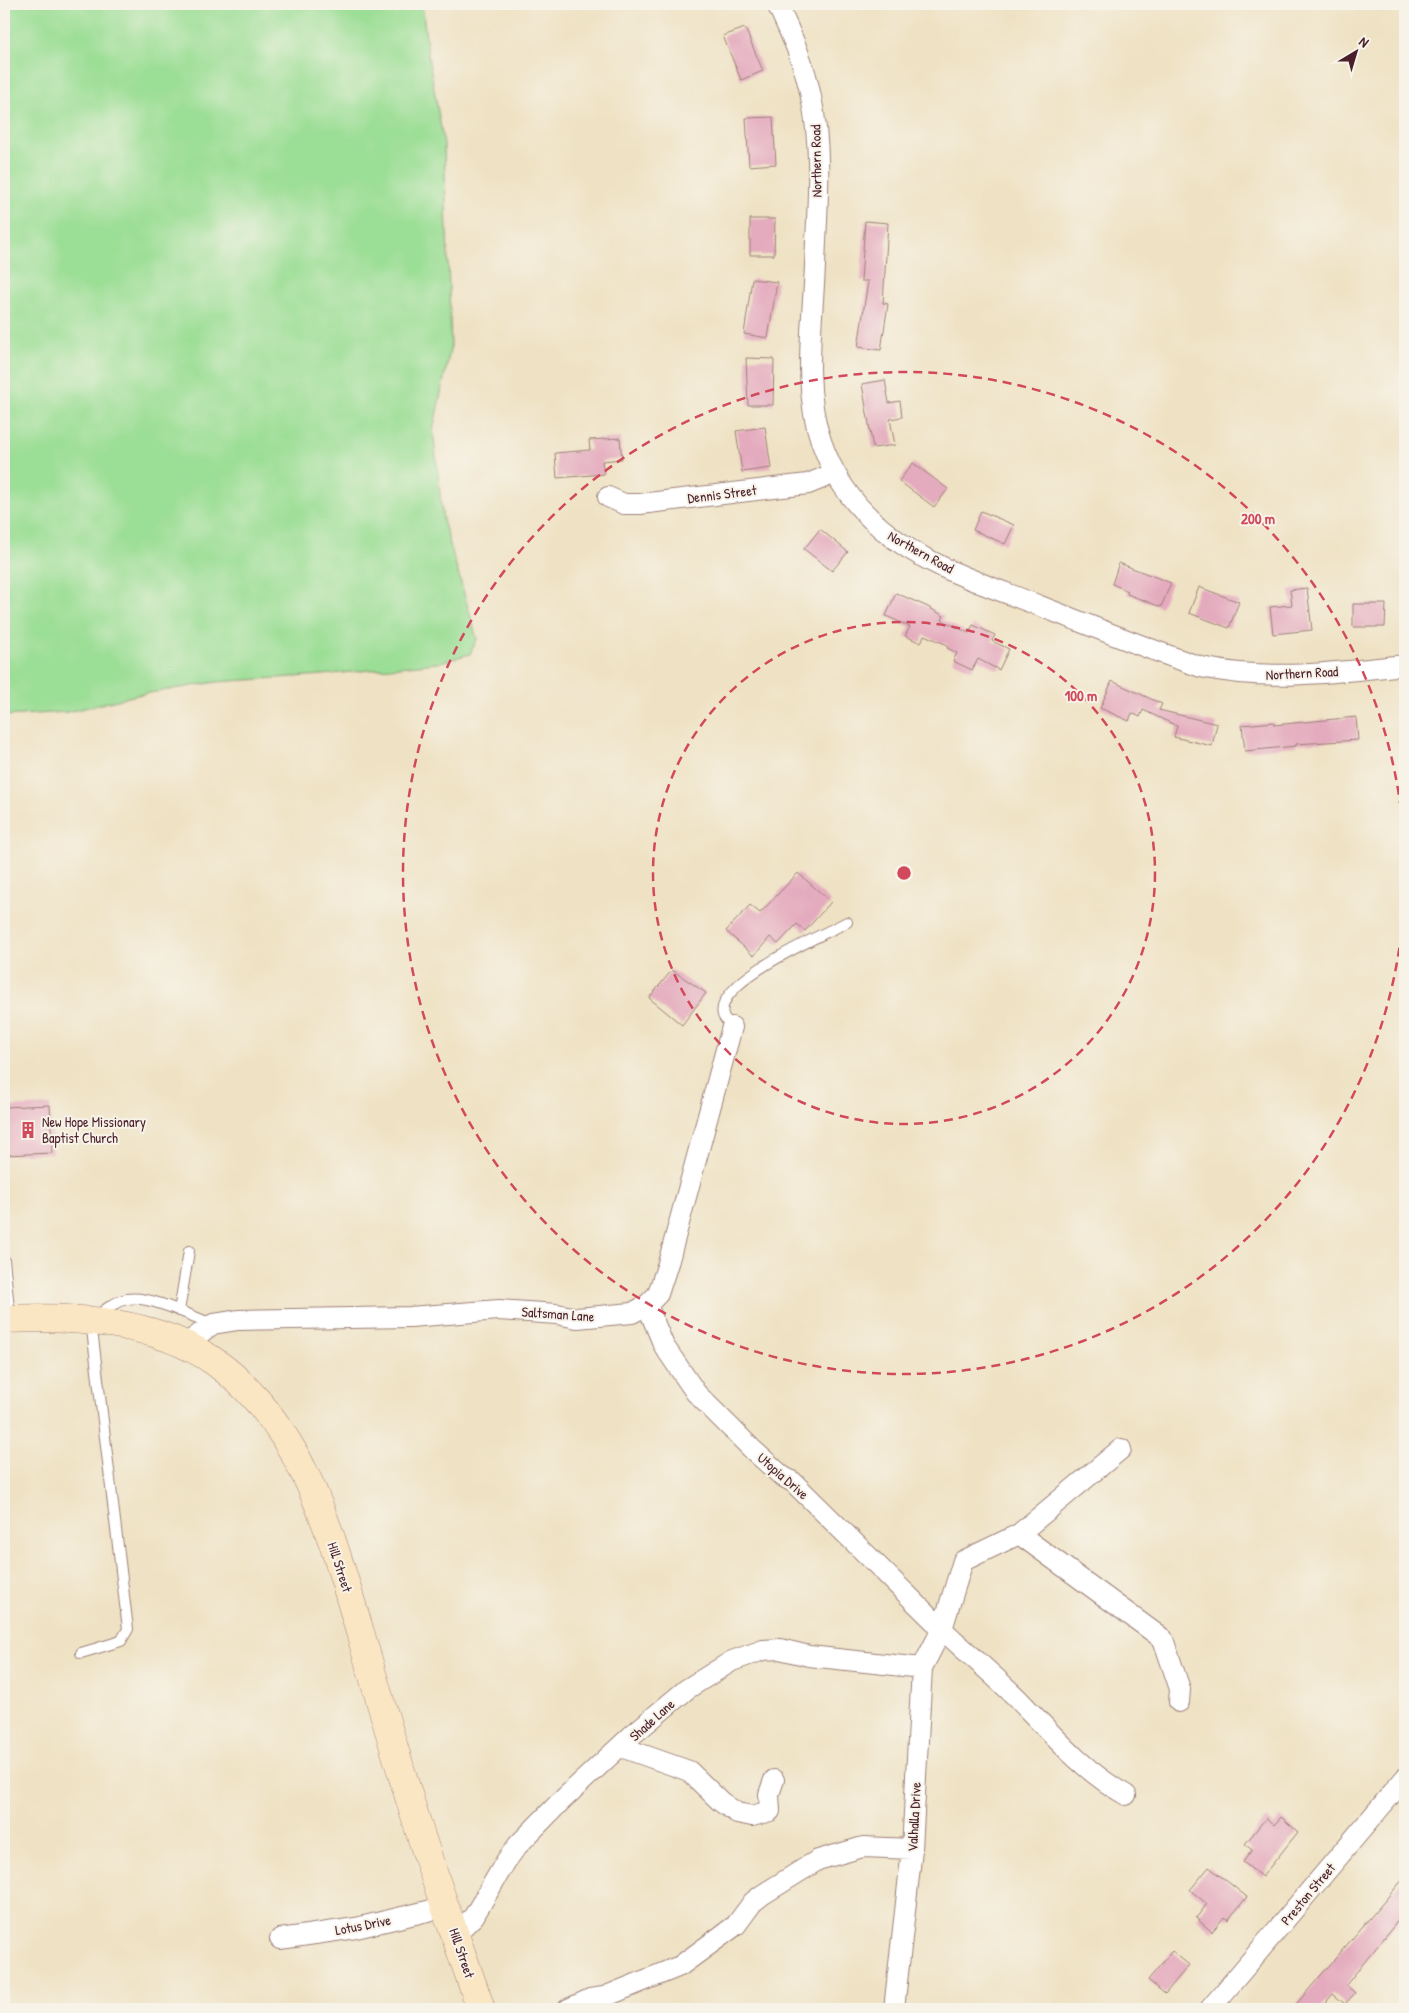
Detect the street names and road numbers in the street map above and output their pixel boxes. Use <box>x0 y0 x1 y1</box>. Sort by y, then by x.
street label: Northern Road <box>805 124 826 197</box>
street label: Dennis Street <box>686 480 758 507</box>
street label: Northern Road <box>885 526 958 578</box>
street label: Northern Road <box>1265 661 1339 684</box>
street label: Saltsman Lane <box>521 1301 596 1326</box>
street label: Utopia Drive <box>753 1448 813 1504</box>
street label: Hill Street <box>323 1539 358 1594</box>
street label: Shade Lane <box>625 1694 679 1745</box>
street label: Valhalla Drive <box>902 1781 925 1852</box>
street label: Preston Street <box>1276 1858 1339 1929</box>
street label: Lotus Drive <box>333 1910 393 1939</box>
street label: Hill Street <box>445 1925 480 1980</box>

